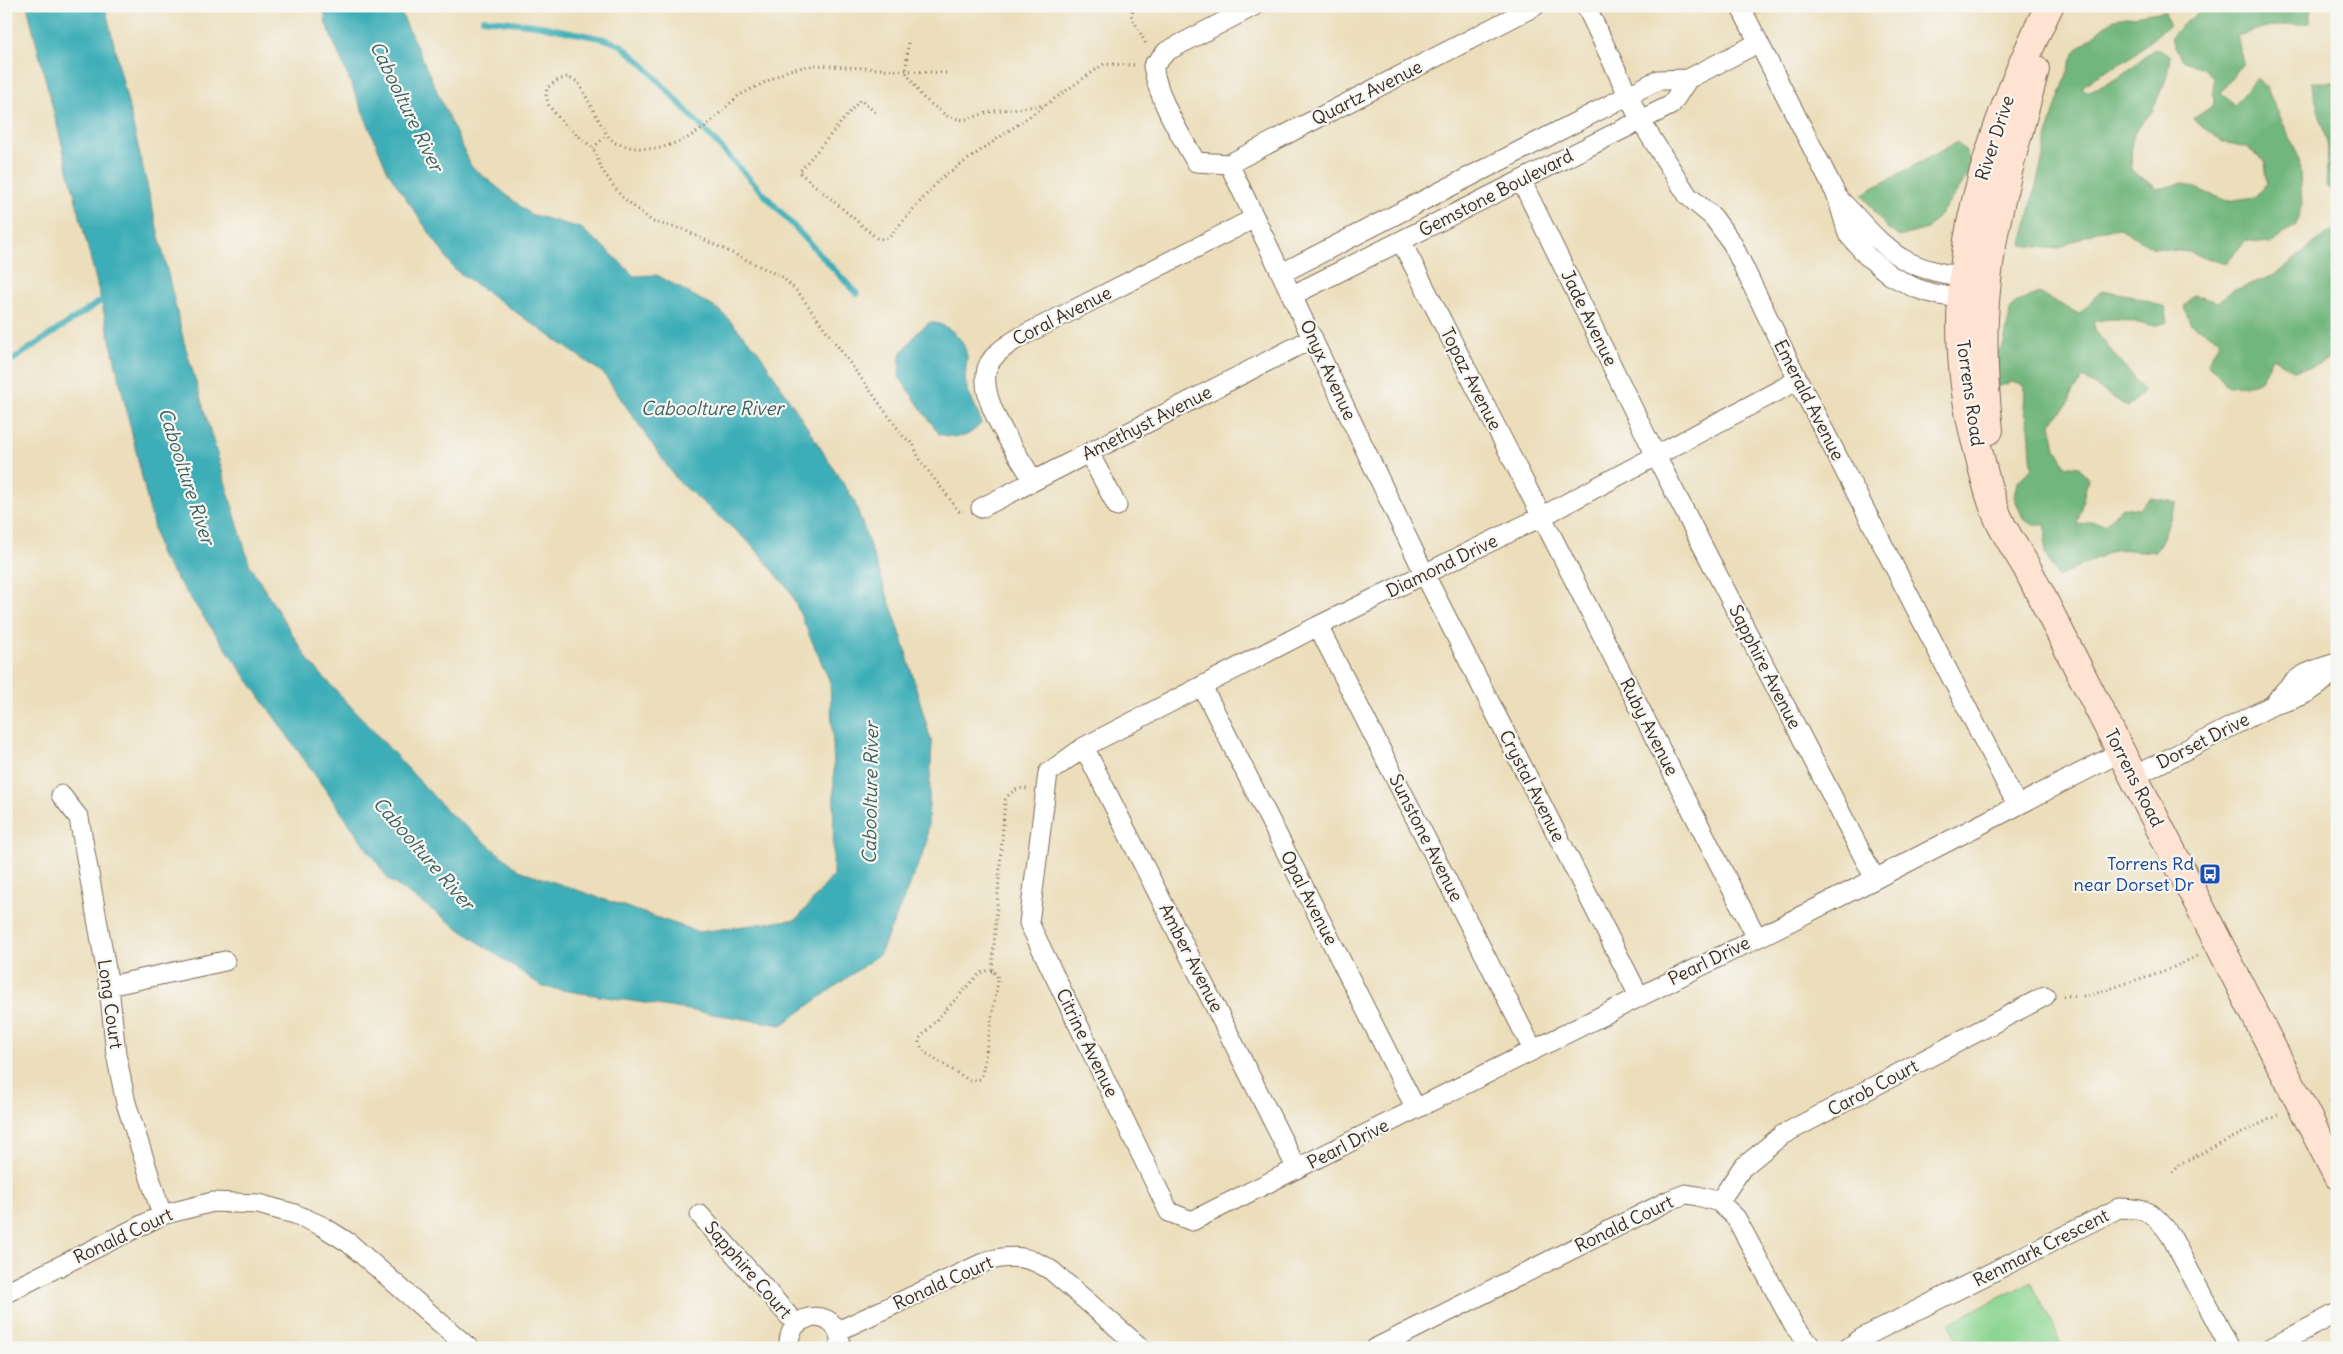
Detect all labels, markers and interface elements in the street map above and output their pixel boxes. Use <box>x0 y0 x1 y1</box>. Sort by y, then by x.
water label: Caboolture River <box>365 37 450 177</box>
street label: Quartz Avenue <box>1308 55 1426 130</box>
street label: River Drive <box>1970 92 2019 183</box>
street label: Gemstone Boulevard <box>1415 144 1577 241</box>
street label: Jade Avenue <box>1556 266 1623 370</box>
street label: Coral Avenue <box>1009 281 1115 350</box>
street label: Onyx Avenue <box>1295 316 1362 424</box>
street label: Topaz Avenue <box>1436 324 1507 434</box>
street label: Emerald Avenue <box>1769 335 1850 464</box>
street label: Torrens Road <box>1952 338 1989 448</box>
street label: Amethyst Avenue <box>1078 380 1215 465</box>
water label: Caboolture River <box>641 396 785 420</box>
water label: Caboolture River <box>154 405 221 550</box>
street label: Diamond Drive <box>1382 529 1501 602</box>
street label: Sapphire Avenue <box>1724 601 1807 733</box>
street label: Ruby Avenue <box>1615 674 1684 780</box>
street label: Dorset Drive <box>2153 707 2253 774</box>
water label: Caboolture River <box>857 719 883 864</box>
street label: Torrens Road <box>2100 725 2169 831</box>
street label: Crystal Avenue <box>1494 726 1570 846</box>
street label: Sunstone Avenue <box>1384 770 1468 905</box>
water label: Caboolture River <box>368 791 481 916</box>
street label: Opal Avenue <box>1276 847 1343 949</box>
place label: Torrens Rd near Dorset Dr <box>2073 852 2195 896</box>
bus stop icon: Torrens Rd near Dorset Dr <box>2198 862 2222 886</box>
street label: Amber Avenue <box>1154 900 1229 1016</box>
street label: Pearl Drive <box>1664 931 1754 990</box>
street label: Long Court <box>93 958 128 1050</box>
street label: Citrine Avenue <box>1051 985 1124 1101</box>
street label: Carob Court <box>1824 1054 1922 1121</box>
street label: Pearl Drive <box>1303 1113 1392 1174</box>
street label: Ronald Court <box>1571 1190 1677 1257</box>
street label: Ronald Court <box>70 1203 176 1269</box>
street label: Renmark Crescent <box>1969 1203 2113 1292</box>
street label: Sapphire Court <box>700 1216 797 1323</box>
street label: Ronald Court <box>889 1250 996 1315</box>

